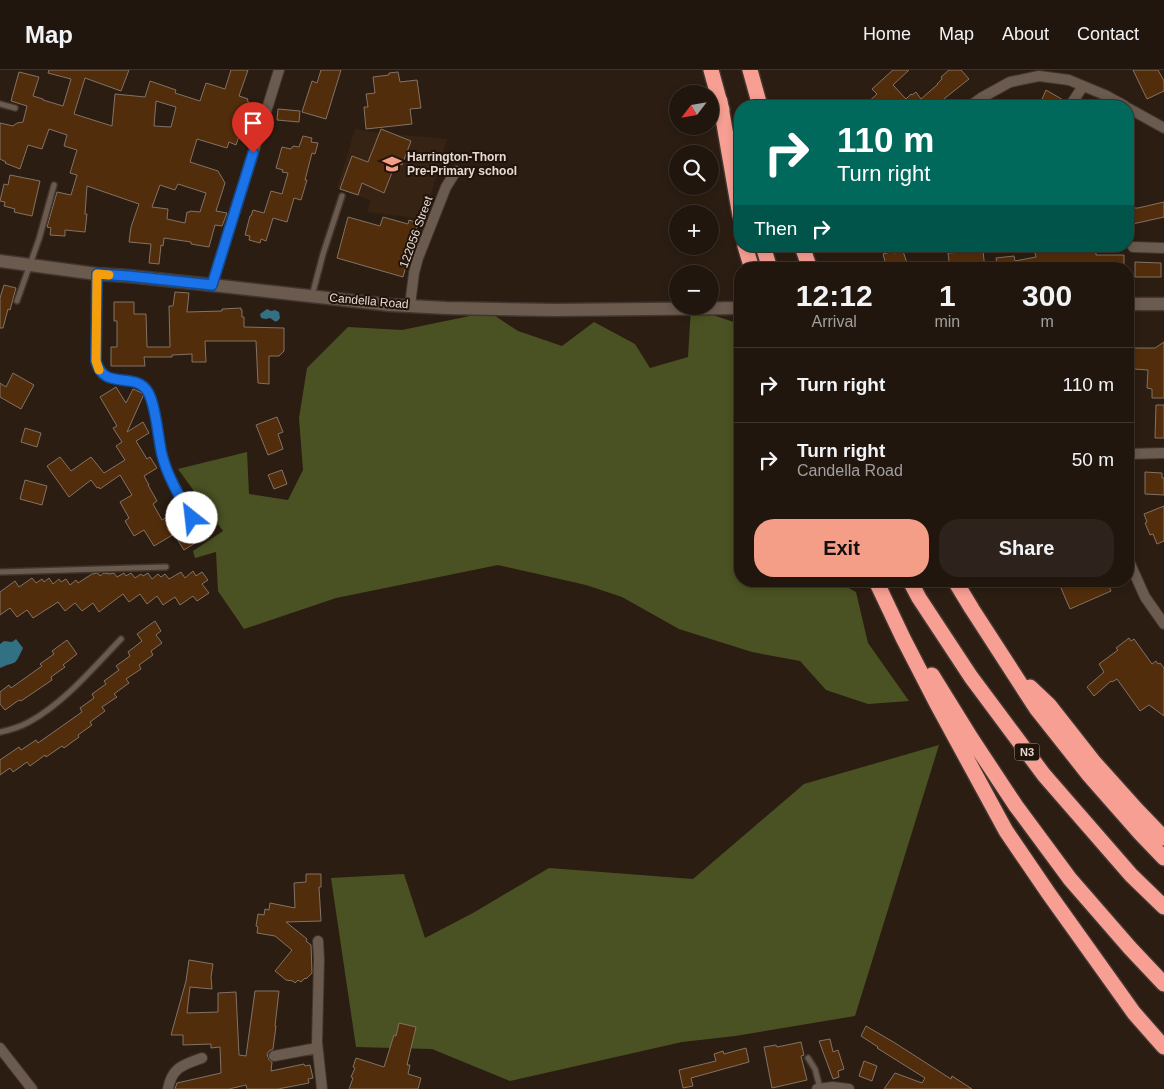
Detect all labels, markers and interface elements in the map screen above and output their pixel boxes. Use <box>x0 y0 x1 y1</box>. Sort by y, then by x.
text: Map <box>25 21 73 48</box>
text: Home <box>863 24 911 44</box>
text: Map <box>939 24 974 44</box>
text: About <box>1002 24 1049 44</box>
text: Contact <box>1077 24 1139 44</box>
north arrow <box>669 85 719 135</box>
map controls <box>669 85 719 315</box>
pin <box>232 102 274 153</box>
icon: arrive <box>239 109 267 137</box>
icon: right <box>754 120 819 185</box>
text: 110 m <box>837 120 934 159</box>
button: search <box>669 145 719 195</box>
place label: Harrington-Thorn Pre-Primary school <box>407 150 517 178</box>
school or university icon: Harrington-Thorn Pre-Primary school <box>381 153 403 175</box>
text: Turn right <box>837 161 930 186</box>
street label: 122056 Street <box>397 194 436 270</box>
button: + <box>669 205 719 255</box>
icon: right <box>807 215 835 243</box>
text: Then <box>754 218 797 239</box>
button: − <box>669 265 719 315</box>
text: 12:12 <box>796 279 873 312</box>
text: 1 <box>939 279 956 312</box>
text: 300 <box>1022 279 1072 312</box>
street label: Candella Road <box>329 291 409 311</box>
text: Arrival <box>812 313 857 330</box>
text: min <box>934 313 960 330</box>
text: m <box>1040 313 1054 330</box>
icon: right <box>754 371 782 399</box>
text: Turn right <box>797 374 885 395</box>
text: 110 m <box>1063 374 1114 395</box>
text: Turn right <box>797 440 885 461</box>
icon: right <box>754 446 782 474</box>
text: 50 m <box>1072 449 1114 470</box>
text: Candella Road <box>797 462 903 479</box>
position arrow <box>165 491 217 543</box>
button: Exit <box>754 519 929 577</box>
button: Share <box>939 519 1114 577</box>
road number: N3 <box>1014 744 1040 760</box>

